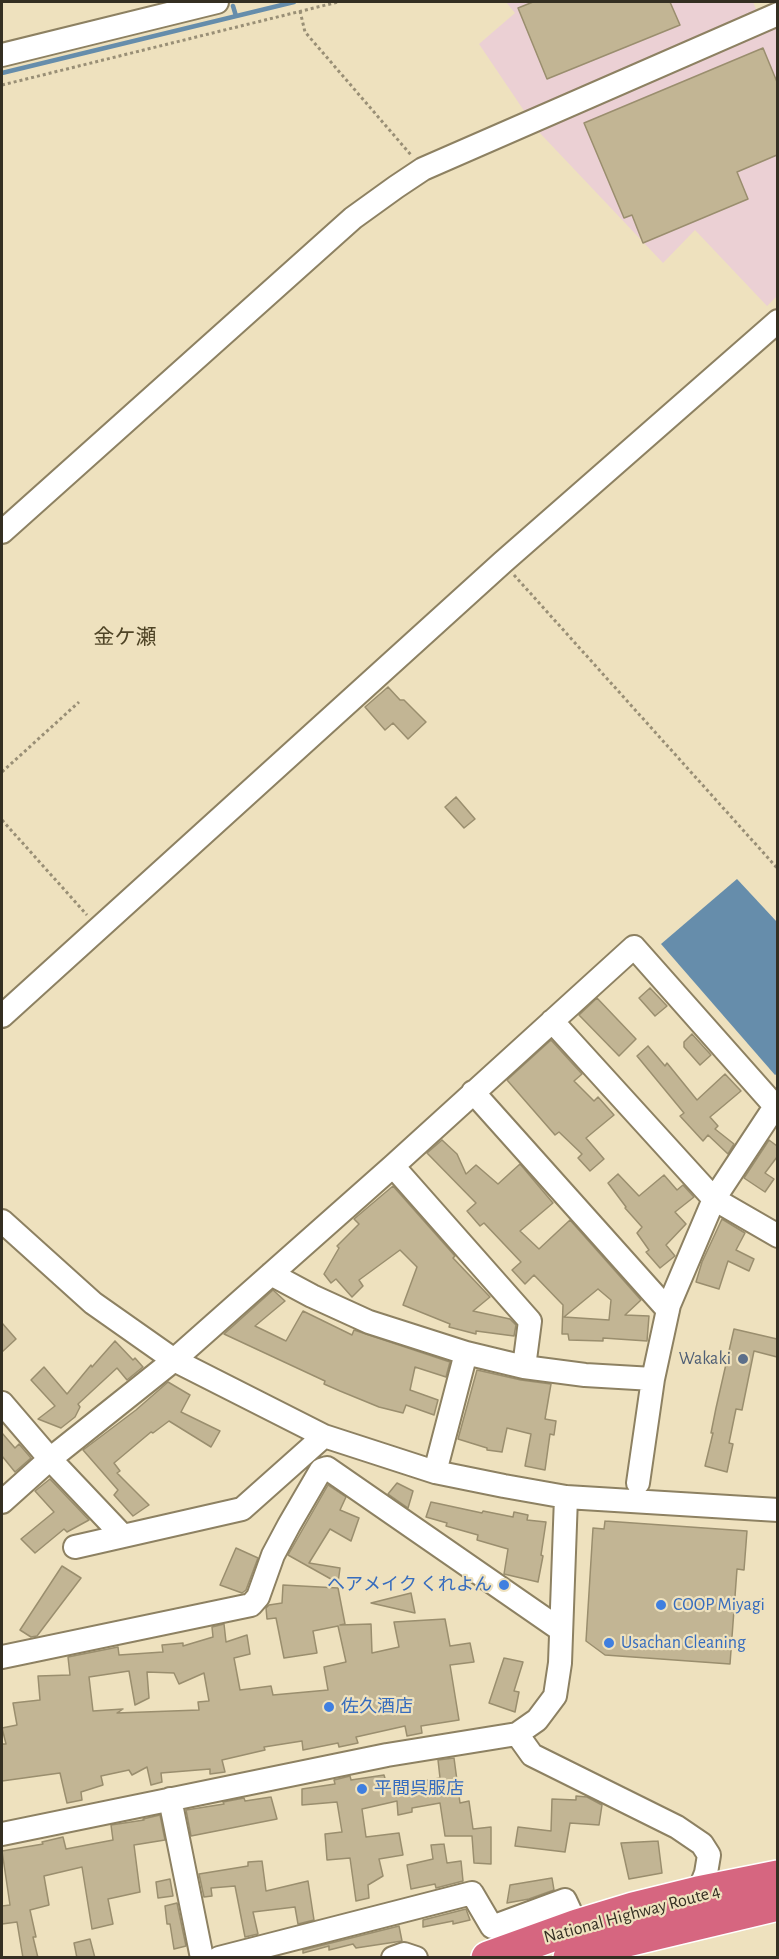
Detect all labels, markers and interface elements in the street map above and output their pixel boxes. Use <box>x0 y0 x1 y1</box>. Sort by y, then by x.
district label: 金ケ瀬 <box>94 625 156 651</box>
place label: Wakaki <box>679 1348 731 1370</box>
marker: Wakaki <box>736 1352 750 1366</box>
place label: ヘアメイク くれよん <box>327 1574 492 1596</box>
marker: ヘアメイク くれよん <box>497 1578 511 1592</box>
place label: COOP Miyagi <box>673 1594 765 1616</box>
marker: COOP Miyagi <box>654 1598 668 1612</box>
place label: Usachan Cleaning <box>621 1632 746 1654</box>
marker: Usachan Cleaning <box>602 1636 616 1650</box>
place label: 佐久酒店 <box>341 1696 413 1718</box>
marker: 佐久酒店 <box>322 1700 336 1714</box>
place label: 平間呉服店 <box>374 1778 464 1800</box>
marker: 平間呉服店 <box>355 1782 369 1796</box>
street label: National Highway Route 4 <box>541 1880 723 1948</box>

